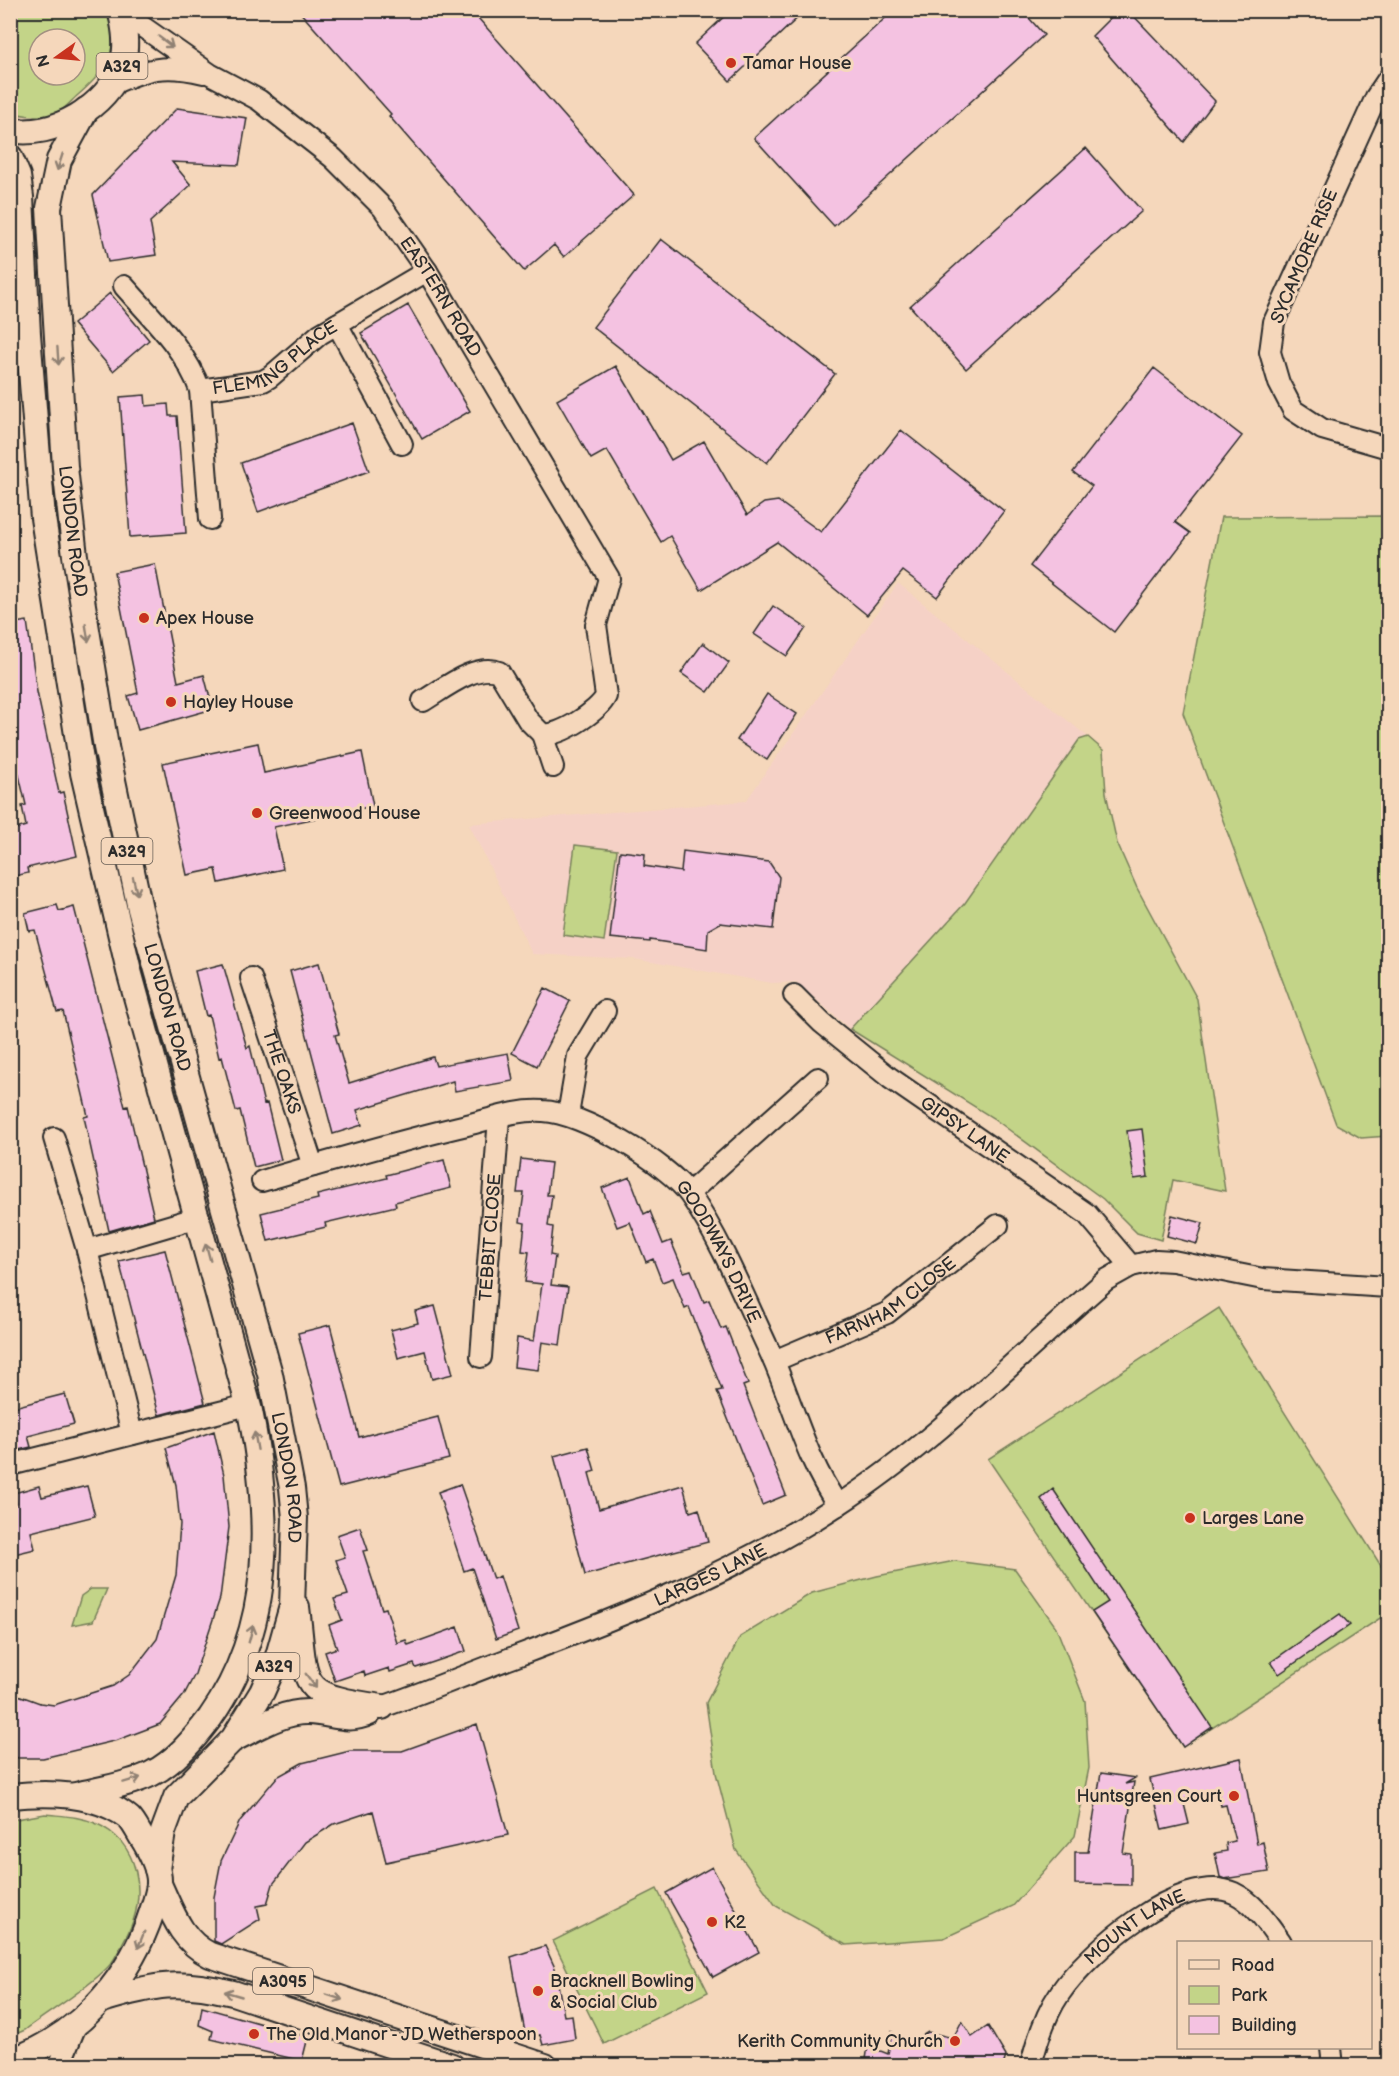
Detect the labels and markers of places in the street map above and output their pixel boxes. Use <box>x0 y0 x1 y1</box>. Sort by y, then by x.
place label: Tamar House <box>743 53 852 74</box>
marker: Tamar House <box>724 56 738 70</box>
place label: Apex House <box>156 608 254 629</box>
marker: Apex House <box>137 611 151 625</box>
place label: Hayley House <box>183 692 294 713</box>
marker: Hayley House <box>164 695 178 709</box>
place label: Greenwood House <box>269 803 421 824</box>
marker: Greenwood House <box>250 806 264 820</box>
place label: Larges Lane <box>1202 1508 1304 1529</box>
marker: Larges Lane <box>1183 1511 1197 1525</box>
place label: Huntsgreen Court <box>1076 1786 1222 1807</box>
marker: Huntsgreen Court <box>1227 1789 1241 1803</box>
place label: K2 <box>724 1912 747 1933</box>
marker: K2 <box>705 1915 719 1929</box>
place label: Bracknell Bowling & Social Club <box>550 1971 694 2013</box>
marker: Bracknell Bowling & Social Club <box>531 1984 545 1998</box>
place label: The Old Manor - JD Wetherspoon <box>266 2024 537 2045</box>
marker: The Old Manor - JD Wetherspoon <box>247 2027 261 2041</box>
place label: Kerith Community Church <box>737 2031 943 2052</box>
marker: Kerith Community Church <box>948 2034 962 2048</box>

